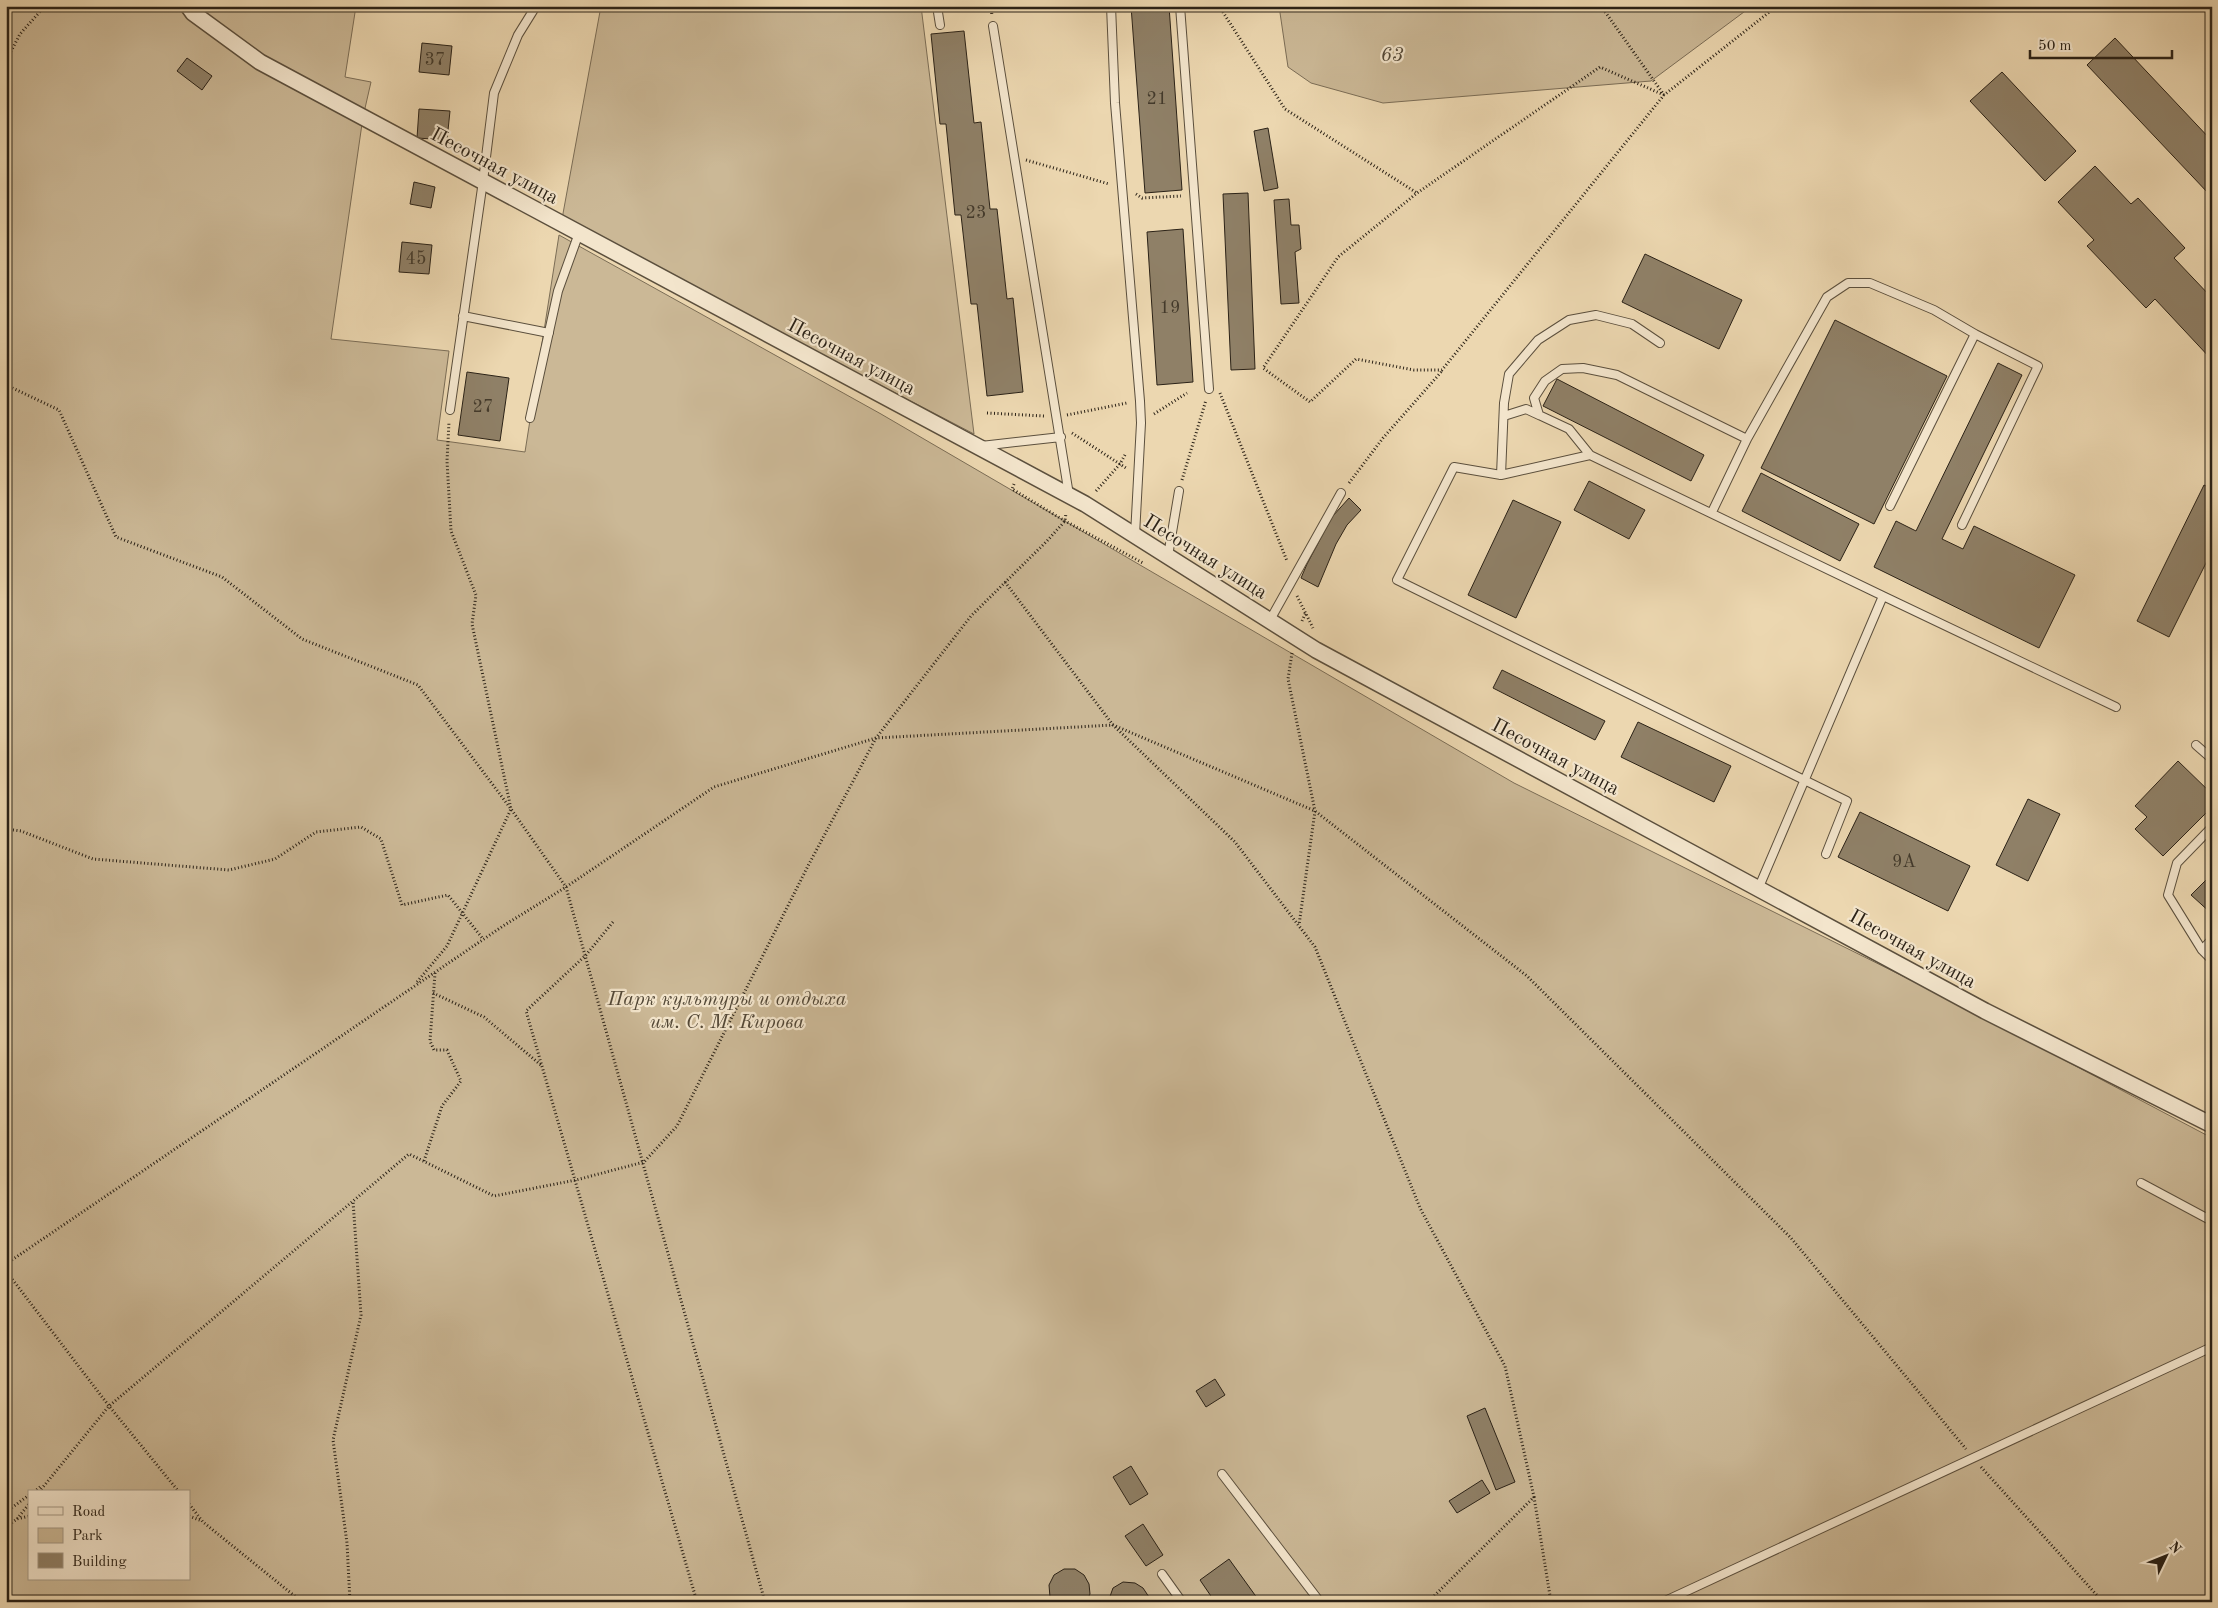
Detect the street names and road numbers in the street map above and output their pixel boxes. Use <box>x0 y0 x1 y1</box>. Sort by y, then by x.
street label: Песочная улица <box>427 125 561 209</box>
street label: Песочная улица <box>784 316 918 400</box>
street label: Песочная улица <box>1140 512 1270 604</box>
street label: Песочная улица <box>1488 716 1622 800</box>
street label: Песочная улица <box>1845 907 1979 993</box>

